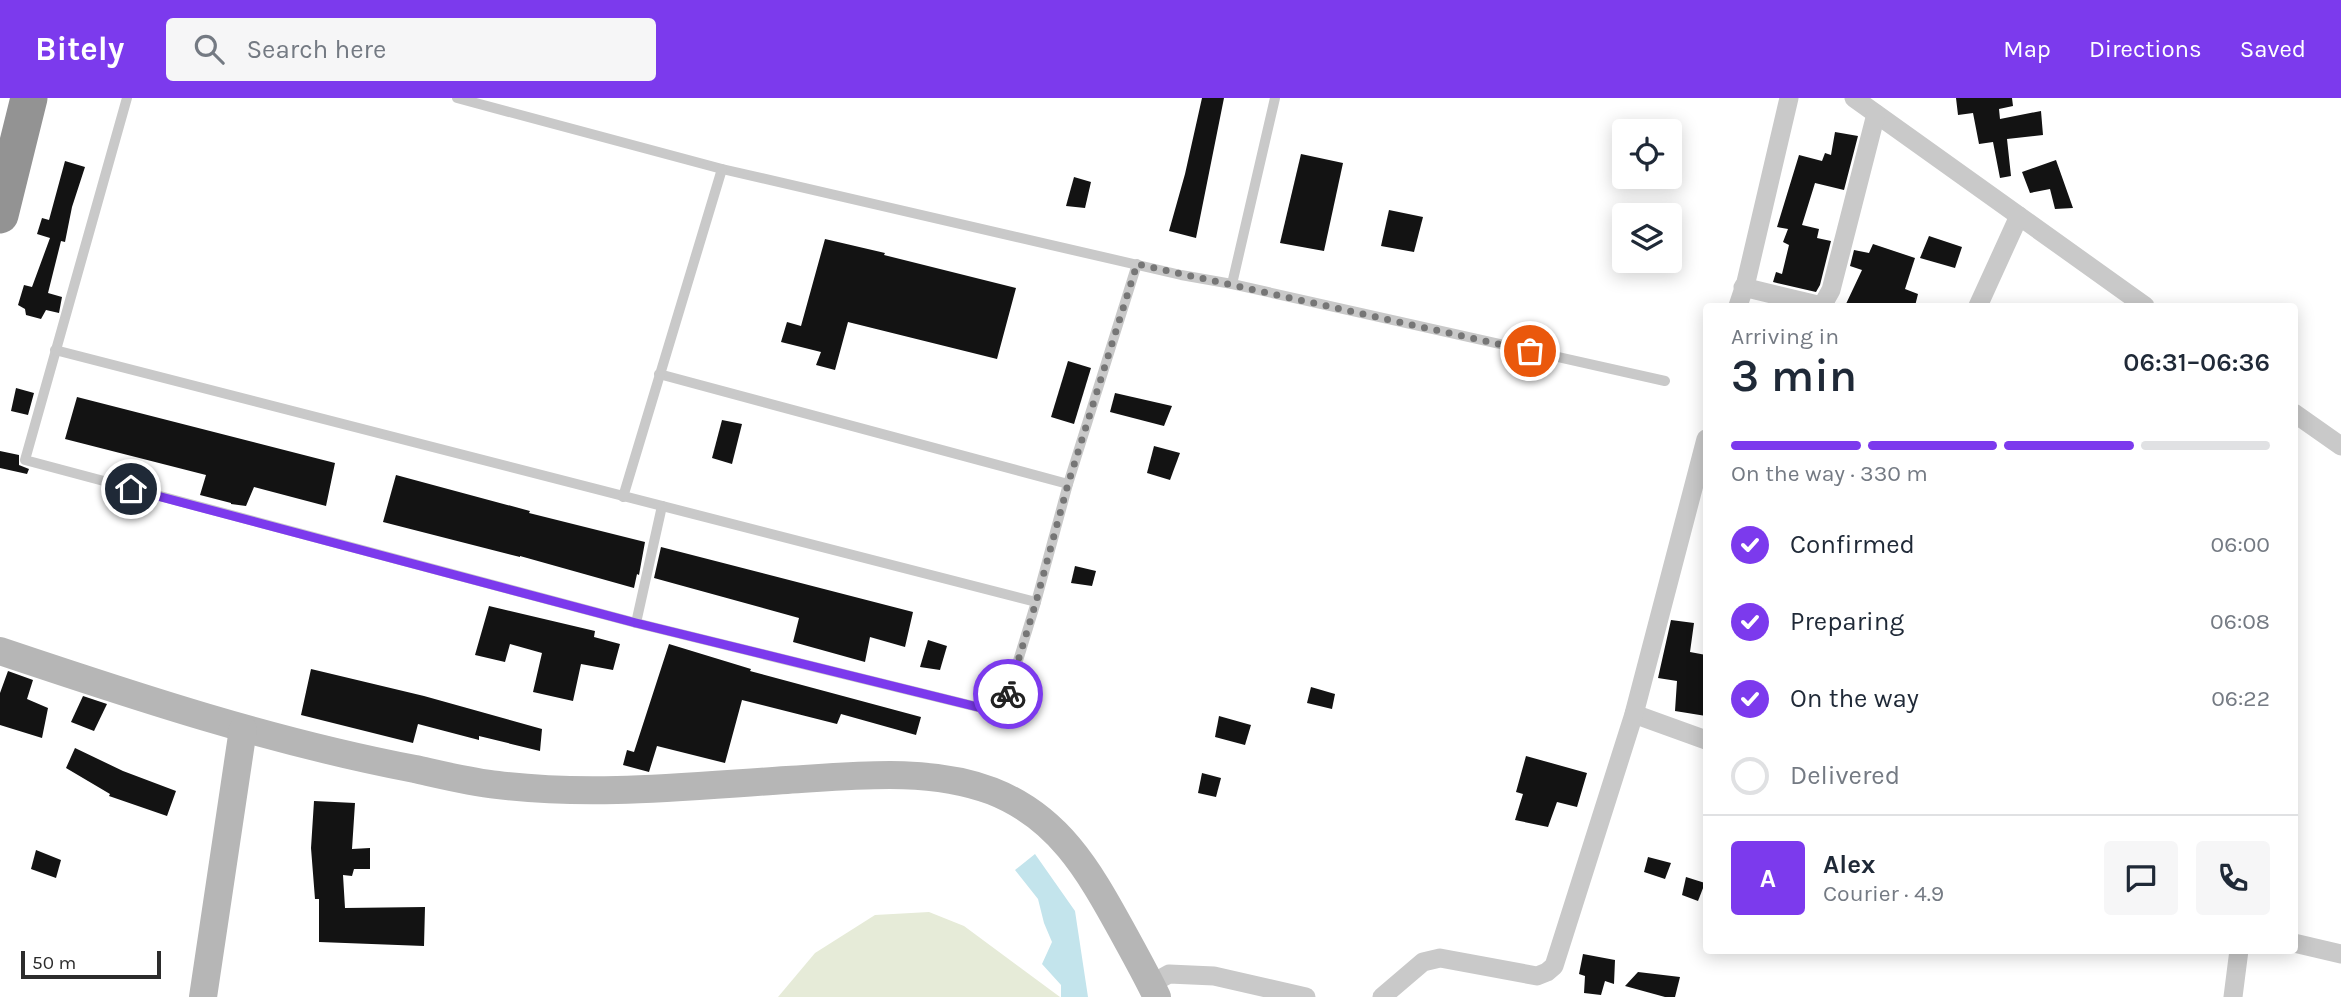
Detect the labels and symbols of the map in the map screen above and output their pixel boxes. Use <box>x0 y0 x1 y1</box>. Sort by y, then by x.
pin <box>1500 321 1560 381</box>
pin <box>101 459 161 519</box>
courier <box>973 659 1043 729</box>
scale bar <box>21 948 161 980</box>

